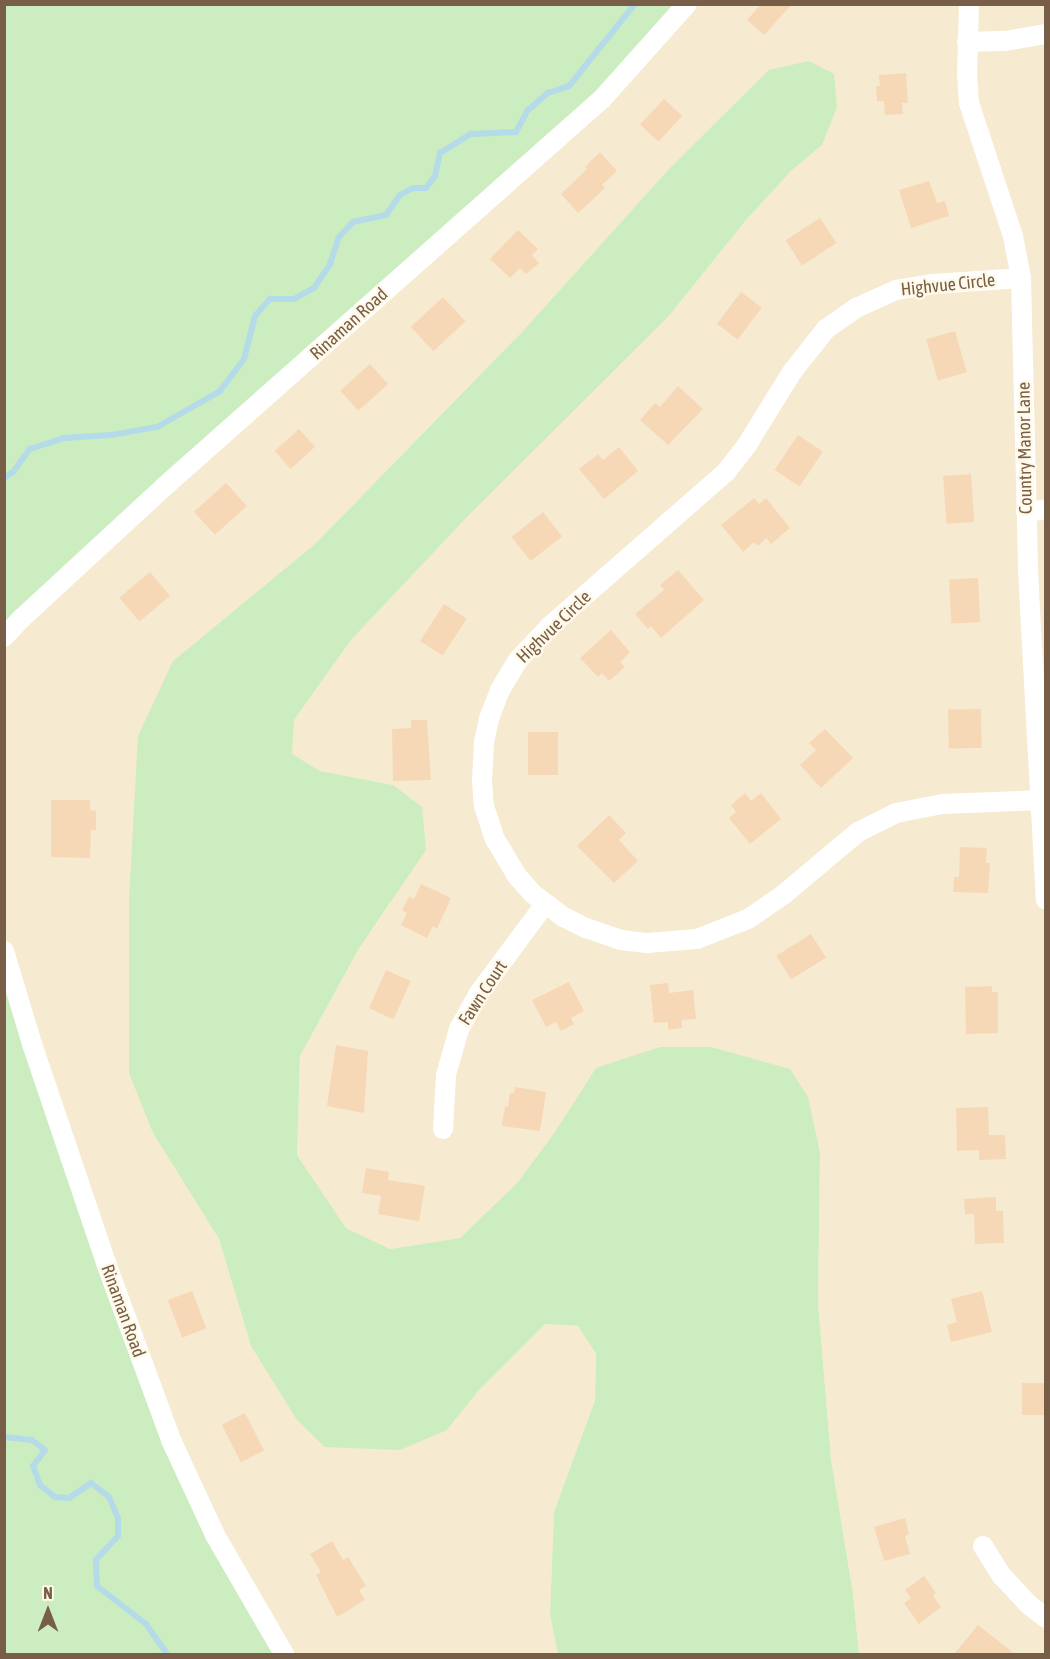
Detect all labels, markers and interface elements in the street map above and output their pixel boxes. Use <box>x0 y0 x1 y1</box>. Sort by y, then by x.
street label: Highvue Circle <box>900 269 996 301</box>
street label: Rinaman Road <box>306 283 392 365</box>
street label: Country Manor Lane <box>1013 382 1037 514</box>
street label: Highvue Circle <box>512 586 596 668</box>
street label: Fawn Court <box>454 957 512 1029</box>
street label: Rinaman Road <box>96 1262 150 1360</box>
north arrow <box>18 1581 78 1641</box>
text: N <box>43 1584 53 1602</box>

